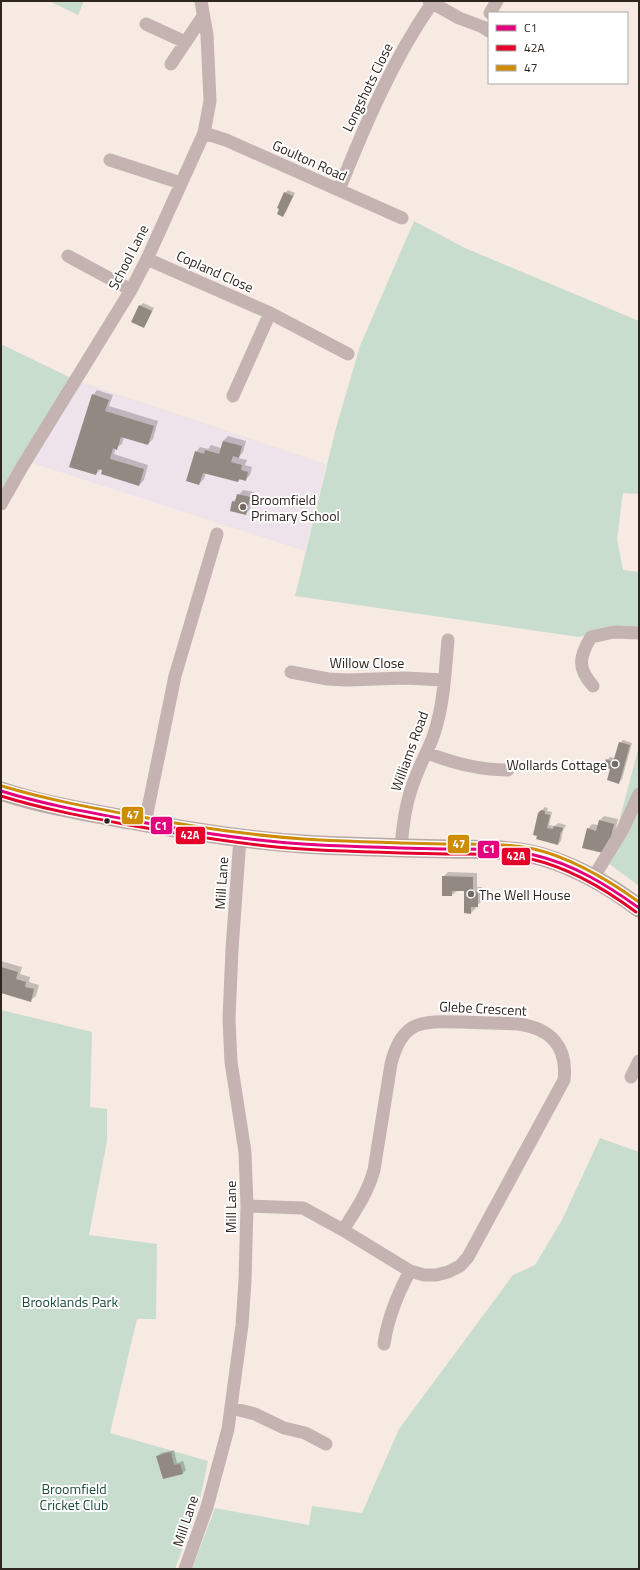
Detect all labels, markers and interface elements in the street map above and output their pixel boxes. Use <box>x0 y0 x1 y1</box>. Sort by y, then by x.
legend <box>488 12 628 84</box>
text: C1 <box>524 18 537 37</box>
text: 42A <box>524 38 545 57</box>
street label: Longshots Close <box>336 39 398 135</box>
text: 47 <box>524 58 537 77</box>
street label: Goulton Road <box>269 134 351 186</box>
street label: School Lane <box>103 221 153 293</box>
street label: Copland Close <box>173 245 257 297</box>
place label: Broomfield Primary School <box>251 489 340 526</box>
marker: Broomfield Primary School <box>238 502 248 512</box>
street label: Willow Close <box>330 652 404 673</box>
street label: Williams Road <box>385 708 433 794</box>
place label: Wollards Cottage <box>506 754 607 775</box>
marker: Wollards Cottage <box>610 759 620 769</box>
line badge: 47 <box>121 806 144 825</box>
text: 47 <box>127 807 139 823</box>
unlabelled marker <box>102 816 112 826</box>
line badge: C1 <box>150 816 173 835</box>
text: C1 <box>155 818 167 834</box>
line badge: 42A <box>175 826 206 845</box>
text: 42A <box>181 827 200 843</box>
line badge: 47 <box>447 834 470 854</box>
text: 47 <box>453 836 465 852</box>
line badge: C1 <box>477 840 500 859</box>
text: C1 <box>483 841 495 857</box>
line badge: 42A <box>501 847 531 866</box>
text: 42A <box>507 848 526 864</box>
street label: Mill Lane <box>209 856 233 910</box>
place label: The Well House <box>479 884 571 905</box>
marker: The Well House <box>466 889 476 899</box>
street label: Glebe Crescent <box>439 995 527 1021</box>
street label: Mill Lane <box>220 1181 241 1233</box>
park label: Brooklands Park <box>22 1291 118 1312</box>
park label: Broomfield Cricket Club <box>40 1478 108 1515</box>
street label: Mill Lane <box>167 1493 203 1549</box>

